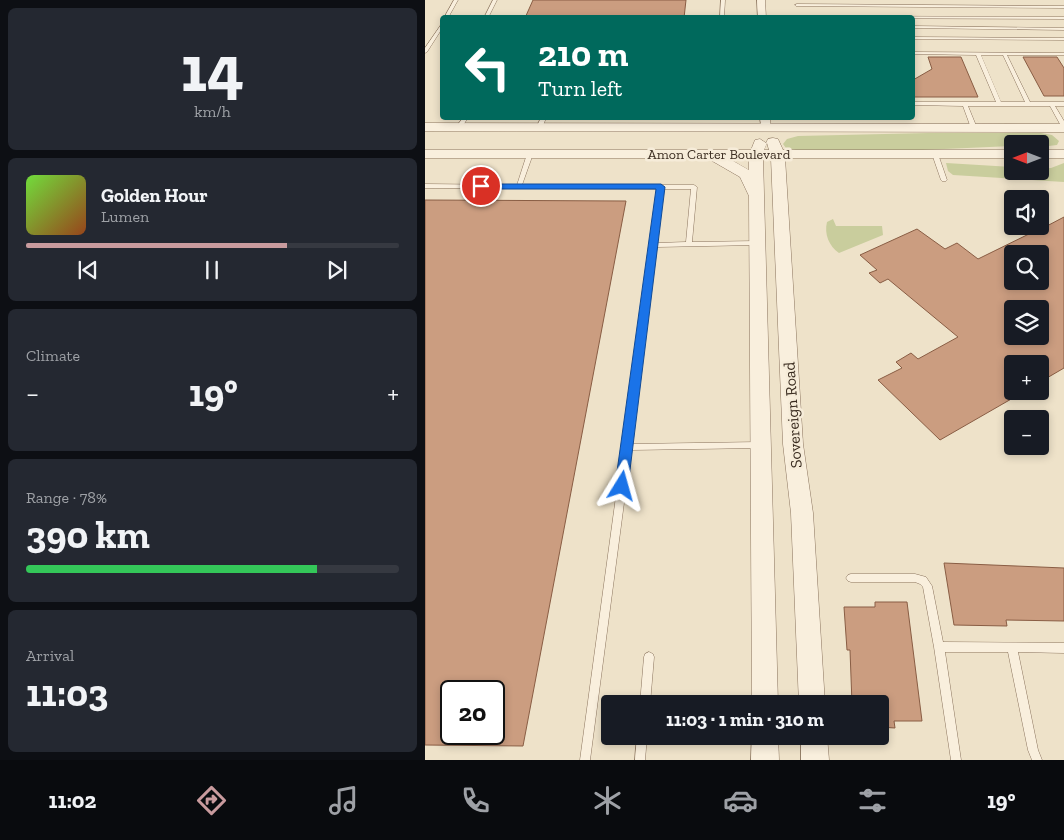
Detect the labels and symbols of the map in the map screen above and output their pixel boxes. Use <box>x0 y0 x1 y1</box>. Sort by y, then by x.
north arrow <box>1004 135 1049 180</box>
street label: Amon Carter Boulevard <box>648 146 791 163</box>
pin <box>460 165 502 207</box>
street label: Sovereign Road <box>779 361 806 469</box>
position arrow <box>595 459 647 511</box>
speed limit sign: 20 <box>440 680 505 745</box>

